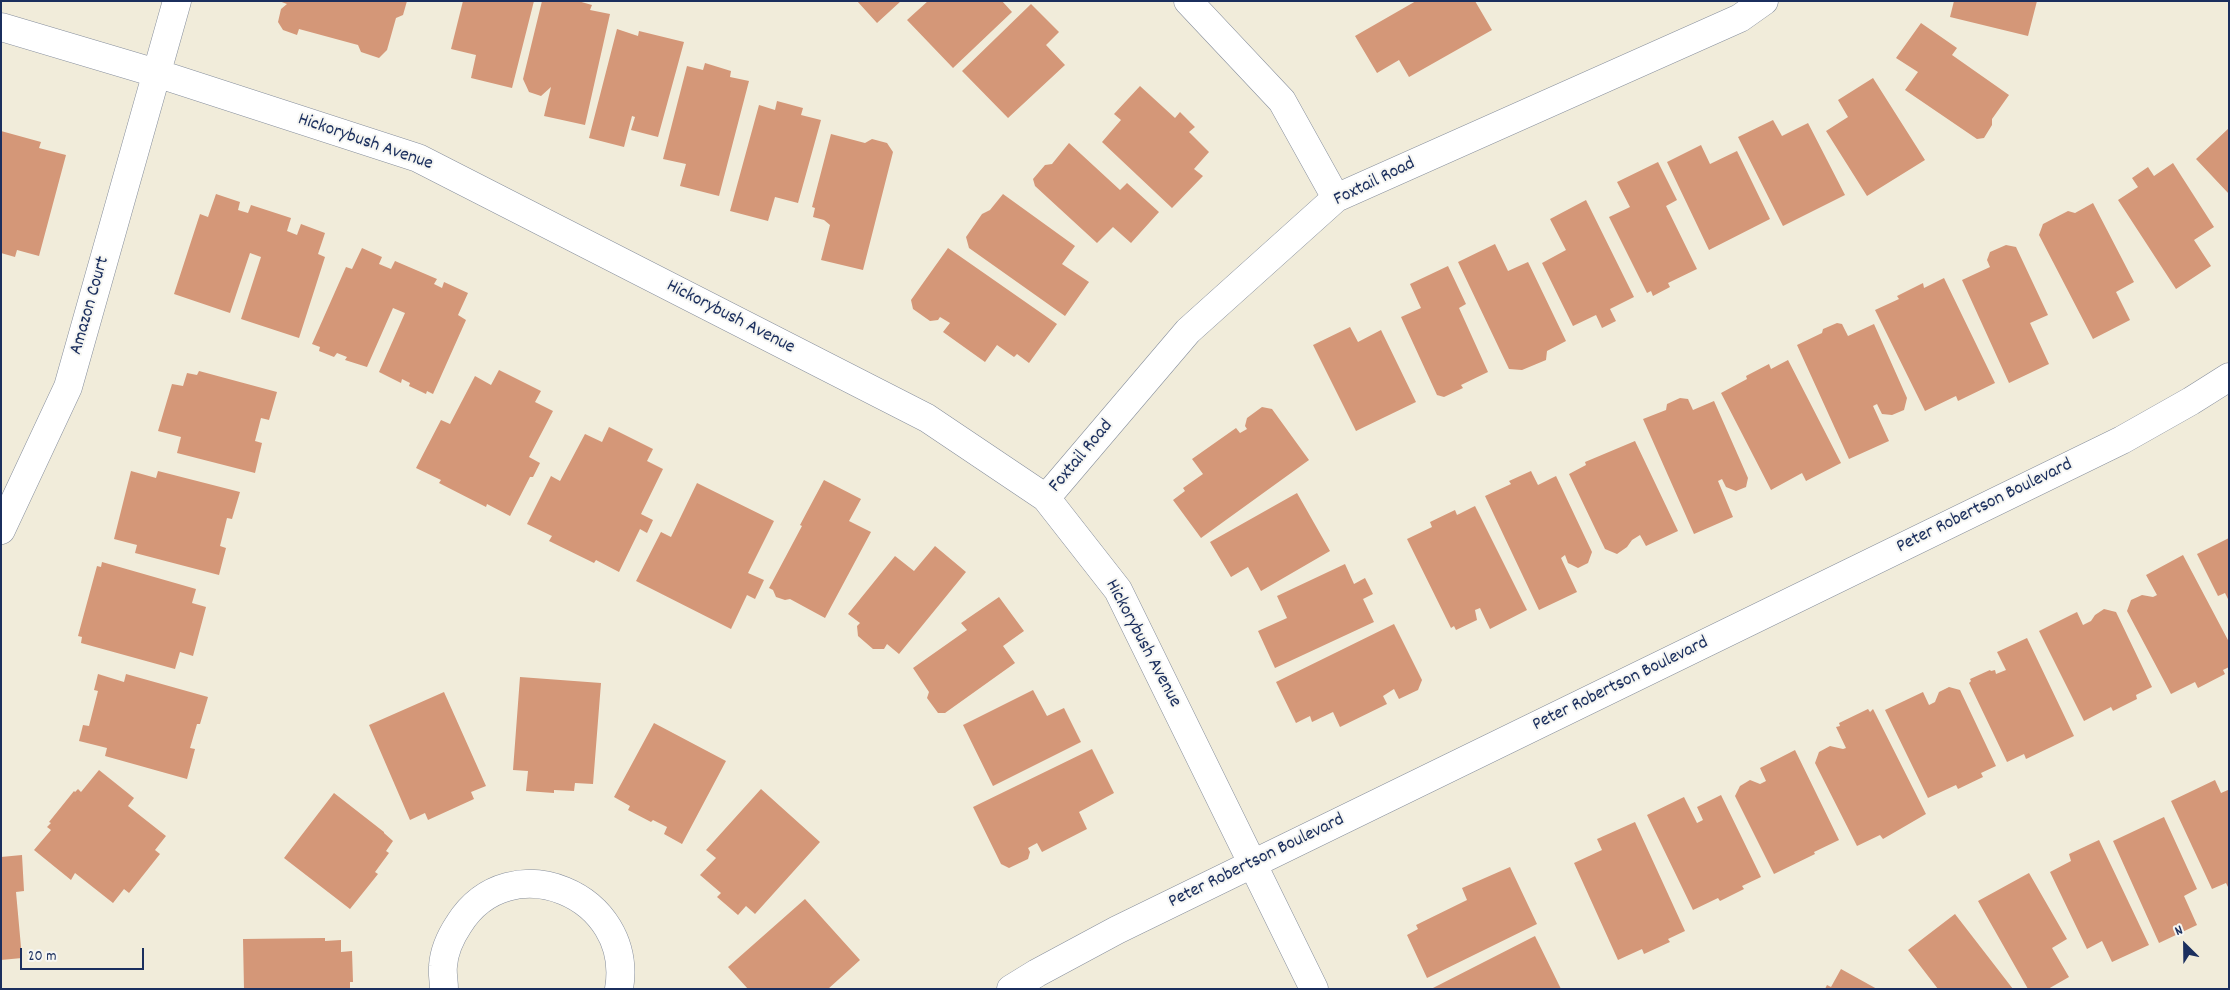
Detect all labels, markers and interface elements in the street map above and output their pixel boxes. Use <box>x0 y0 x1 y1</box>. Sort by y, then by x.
street label: Hickorybush Avenue <box>294 109 436 177</box>
street label: Foxtail Road <box>1331 154 1419 212</box>
street label: Amazon Court <box>66 254 116 358</box>
street label: Hickorybush Avenue <box>662 276 798 360</box>
street label: Foxtail Road <box>1045 416 1119 498</box>
street label: Peter Robertson Boulevard <box>1893 454 2077 560</box>
street label: Hickorybush Avenue <box>1099 576 1185 712</box>
street label: Peter Robertson Boulevard <box>1529 632 1713 738</box>
street label: Peter Robertson Boulevard <box>1165 809 1349 915</box>
north arrow <box>2160 920 2210 970</box>
text: N <box>2172 921 2186 942</box>
scale bar <box>22 938 146 970</box>
text: 20 m <box>28 946 56 968</box>

